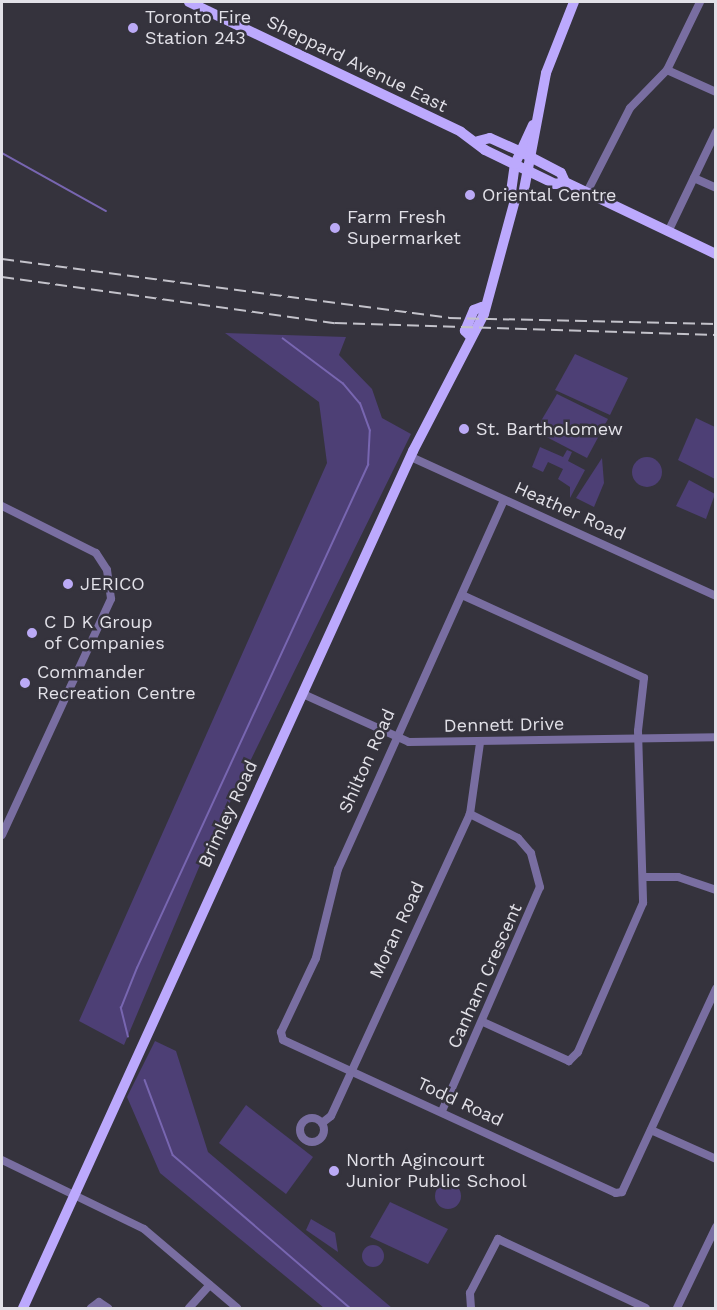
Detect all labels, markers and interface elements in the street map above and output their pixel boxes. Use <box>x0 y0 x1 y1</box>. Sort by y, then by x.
place label: Toronto Fire Station 243 <box>145 7 251 50</box>
street label: Sheppard Avenue East <box>263 11 451 117</box>
marker: Toronto Fire Station 243 <box>126 21 140 35</box>
place label: Oriental Centre <box>482 184 617 206</box>
marker: Oriental Centre <box>463 188 477 202</box>
place label: Farm Fresh Supermarket <box>347 207 461 250</box>
marker: Farm Fresh Supermarket <box>328 221 342 235</box>
place label: St. Bartholomew <box>476 418 623 440</box>
marker: St. Bartholomew <box>457 422 471 436</box>
street label: Heather Road <box>511 477 629 545</box>
place label: JERICO <box>80 573 145 595</box>
marker: JERICO <box>61 577 75 591</box>
place label: C D K Group of Companies <box>44 612 165 654</box>
marker: C D K Group of Companies <box>25 626 39 640</box>
place label: Commander Recreation Centre <box>37 662 196 704</box>
marker: Commander Recreation Centre <box>18 676 32 690</box>
street label: Shilton Road <box>334 705 400 817</box>
street label: Dennett Drive <box>444 713 564 737</box>
street label: Brimley Road <box>194 757 262 871</box>
street label: Moran Road <box>365 878 429 982</box>
street label: Canham Crescent <box>443 900 527 1052</box>
street label: Todd Road <box>414 1073 506 1131</box>
place label: North Agincourt Junior Public School <box>346 1150 527 1192</box>
marker: North Agincourt Junior Public School <box>327 1164 341 1178</box>

